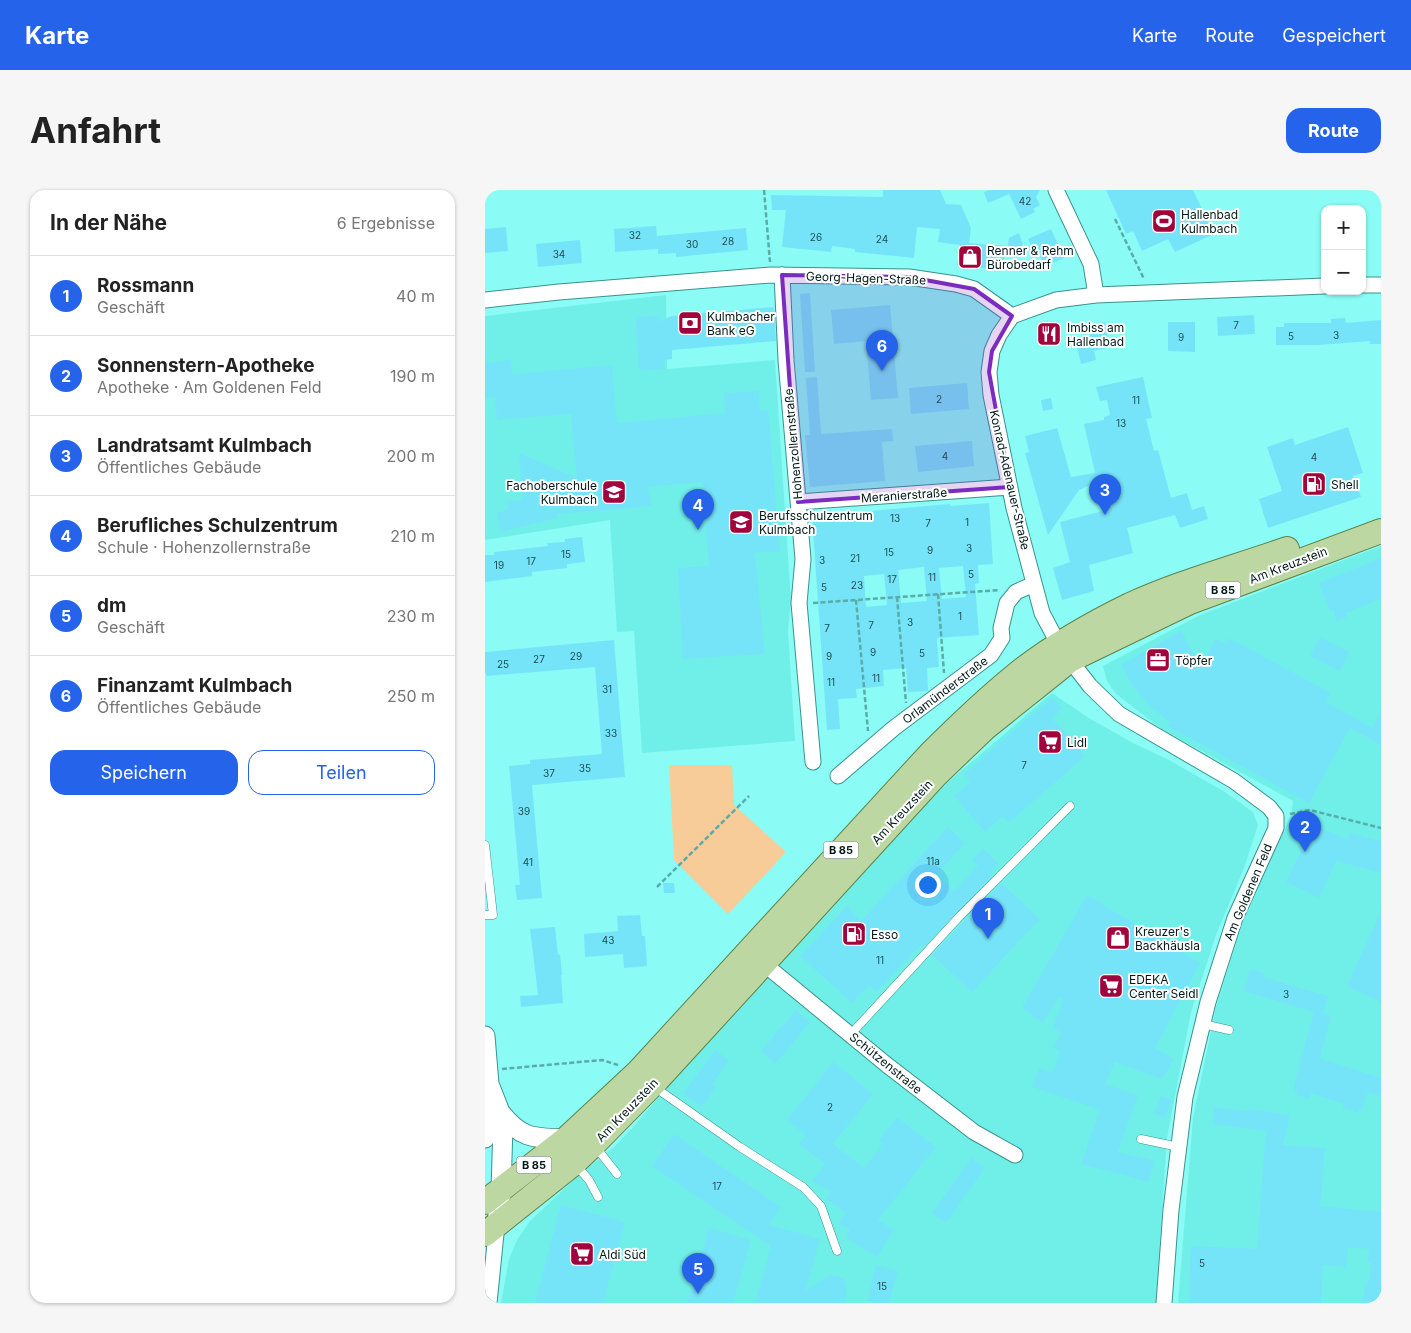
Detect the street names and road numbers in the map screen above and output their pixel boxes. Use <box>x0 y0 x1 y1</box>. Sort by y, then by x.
street label: Georg-Hagen-Straße <box>806 268 926 288</box>
street label: Hohenzollernstraße <box>781 388 805 500</box>
street label: Konrad-Adenauer-Straße <box>987 409 1033 551</box>
street label: Meranierstraße <box>860 485 948 505</box>
street label: Am Kreuzstein <box>1247 543 1329 587</box>
road number: B 85 <box>1205 582 1241 598</box>
street label: Orlamünderstraße <box>899 653 991 727</box>
street label: Am Kreuzstein <box>868 777 936 847</box>
street label: Am Goldenen Feld <box>1221 841 1275 943</box>
road number: B 85 <box>823 842 859 858</box>
street label: Schützenstraße <box>847 1029 925 1097</box>
street label: Am Kreuzstein <box>593 1075 661 1145</box>
road number: B 85 <box>517 1156 551 1174</box>

